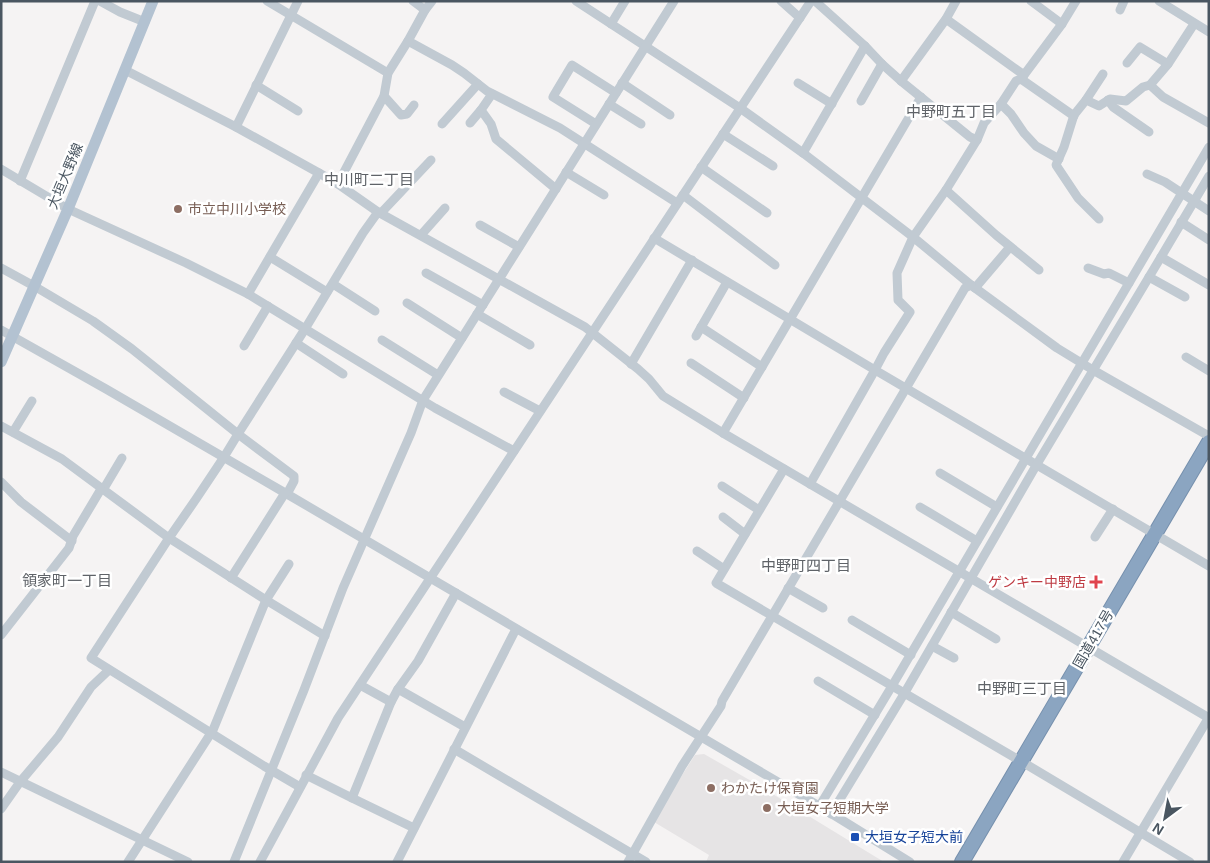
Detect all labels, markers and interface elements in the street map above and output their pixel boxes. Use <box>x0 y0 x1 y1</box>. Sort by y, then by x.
district label: 中野町五丁目 <box>906 103 996 120</box>
street label: 大垣大野線 <box>44 141 86 211</box>
district label: 中川町二丁目 <box>324 171 414 188</box>
place label: 市立中川小学校 <box>188 201 286 217</box>
marker: 市立中川小学校 <box>172 203 184 215</box>
district label: 中野町四丁目 <box>761 557 851 574</box>
district label: 領家町一丁目 <box>22 572 112 589</box>
place label: ゲンキー中野店 <box>988 574 1086 590</box>
marker: ゲンキー中野店 <box>1090 576 1102 588</box>
street label: 国道417号 <box>1070 607 1116 671</box>
district label: 中野町三丁目 <box>977 680 1067 697</box>
place label: わかたけ保育園 <box>721 780 819 796</box>
marker: わかたけ保育園 <box>705 782 717 794</box>
north arrow <box>1140 793 1190 843</box>
place label: 大垣女子短期大学 <box>777 800 889 816</box>
marker: 大垣女子短期大学 <box>761 802 773 814</box>
text: N <box>1150 820 1167 838</box>
place label: 大垣女子短大前 <box>865 829 963 845</box>
marker: 大垣女子短大前 <box>849 831 861 843</box>

